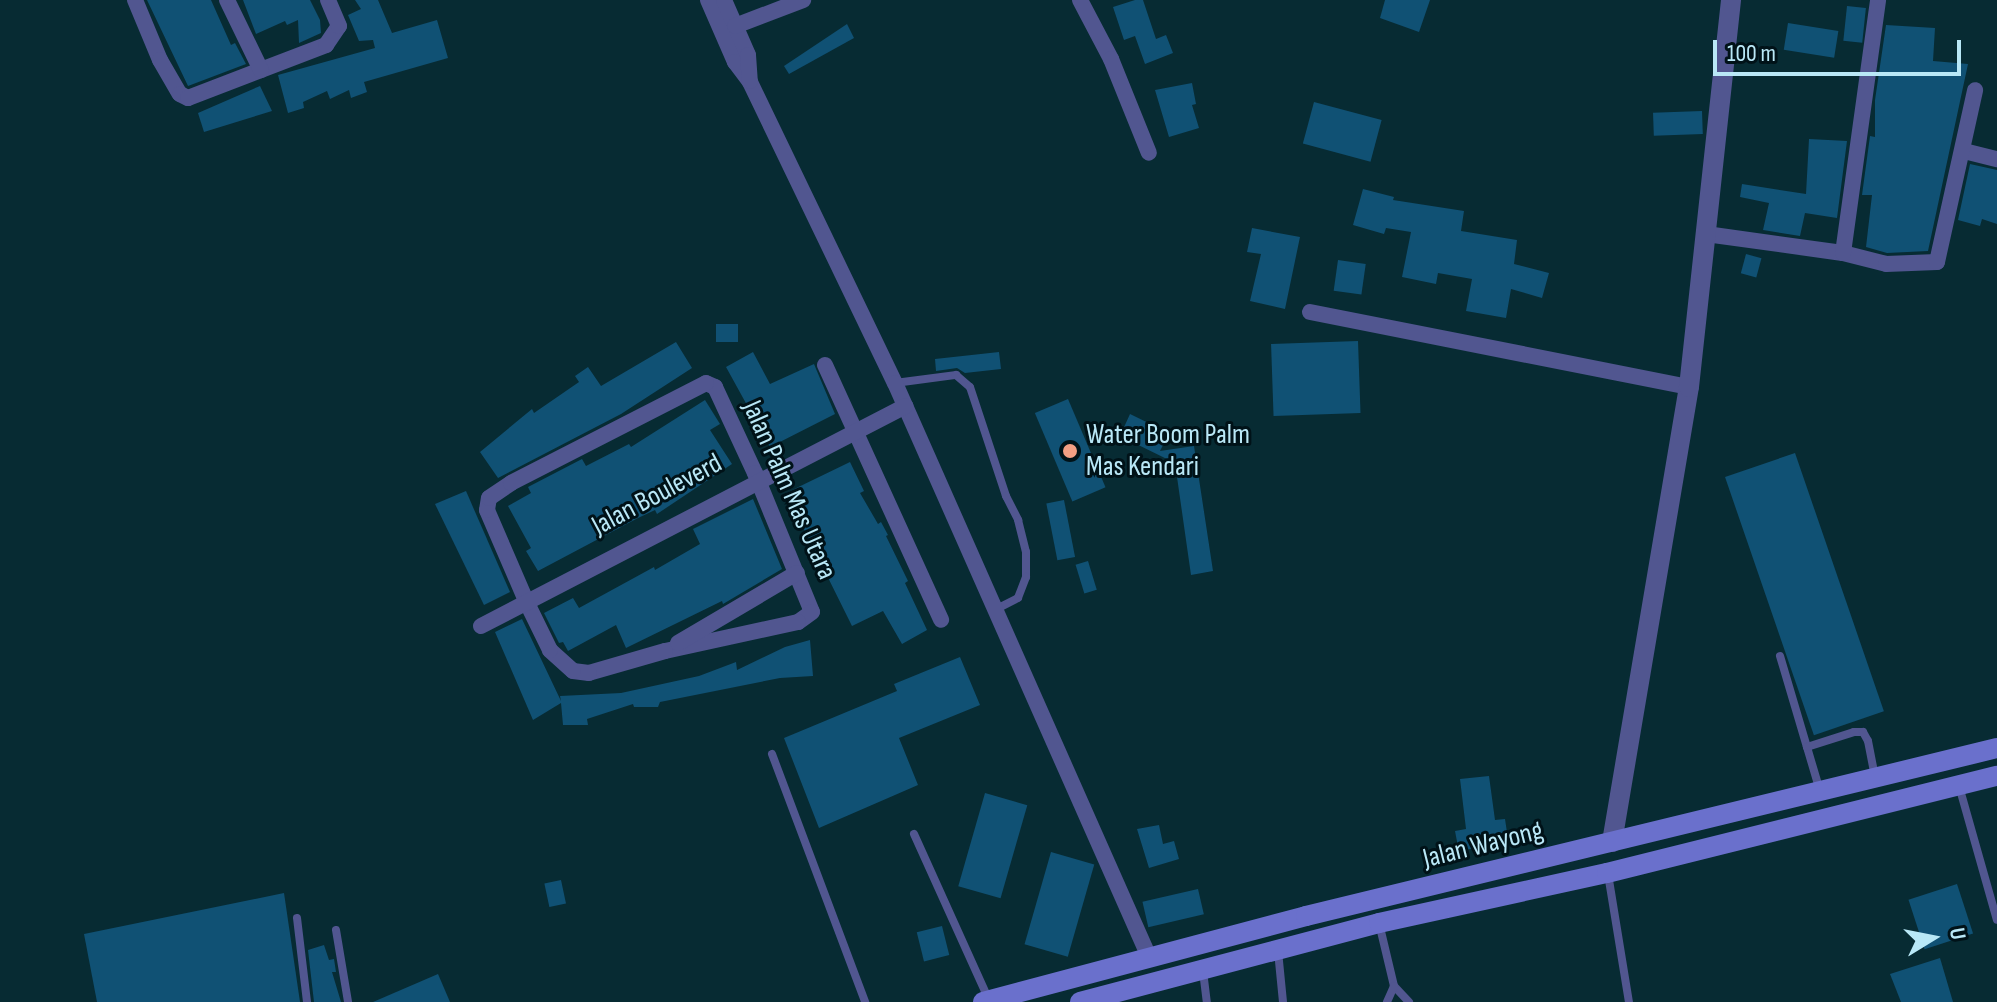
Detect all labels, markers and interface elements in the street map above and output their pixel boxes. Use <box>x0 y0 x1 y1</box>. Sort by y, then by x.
scale bar <box>1717 24 1965 74</box>
text: 100 m <box>1727 39 1776 68</box>
street label: Jalan Palm Mas Utara <box>735 395 843 585</box>
place label: Water Boom Palm Mas Kendari <box>1086 418 1250 484</box>
marker: Water Boom Palm Mas Kendari <box>1061 442 1079 460</box>
street label: Jalan Bouleverd <box>586 447 728 543</box>
street label: Jalan Wayong <box>1420 814 1546 876</box>
north arrow <box>1893 898 1973 978</box>
text: U <box>1943 926 1971 942</box>

